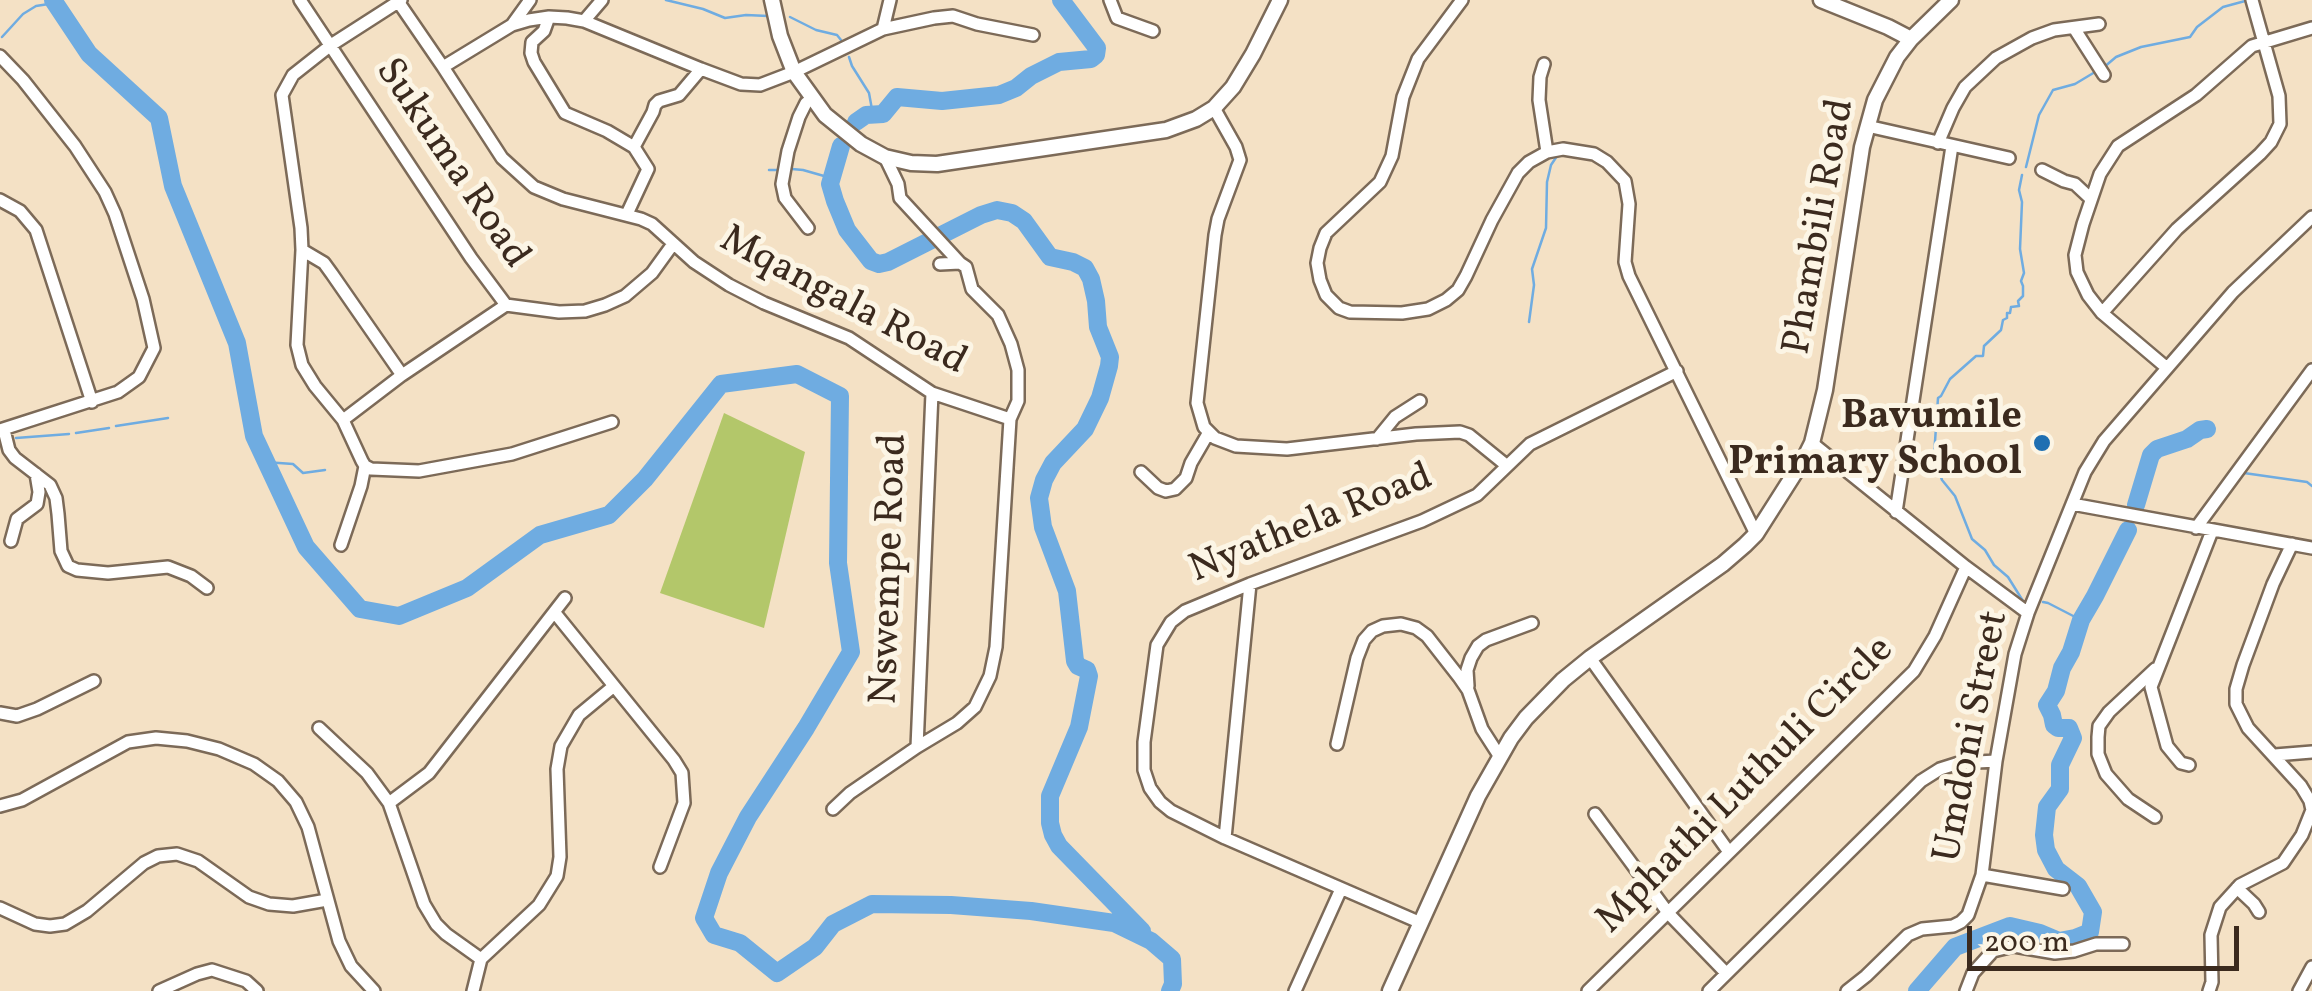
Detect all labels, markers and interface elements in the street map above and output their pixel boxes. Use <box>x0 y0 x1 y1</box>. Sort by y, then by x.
street label: Sukuma Road <box>362 51 538 279</box>
street label: Phambili Road <box>1776 95 1868 359</box>
street label: Mqangala Road <box>710 218 974 388</box>
place label: Bavumile Primary School <box>1728 396 2022 490</box>
marker: Bavumile Primary School <box>2031 432 2053 454</box>
street label: Nswempe Road <box>863 433 921 705</box>
street label: Nyathela Road <box>1184 455 1440 597</box>
street label: Umdoni Street <box>1926 607 2022 867</box>
street label: Mphathi Luthuli Circle <box>1588 628 1906 946</box>
scale bar <box>1972 906 2244 968</box>
text: 200 m <box>1984 922 2069 964</box>

